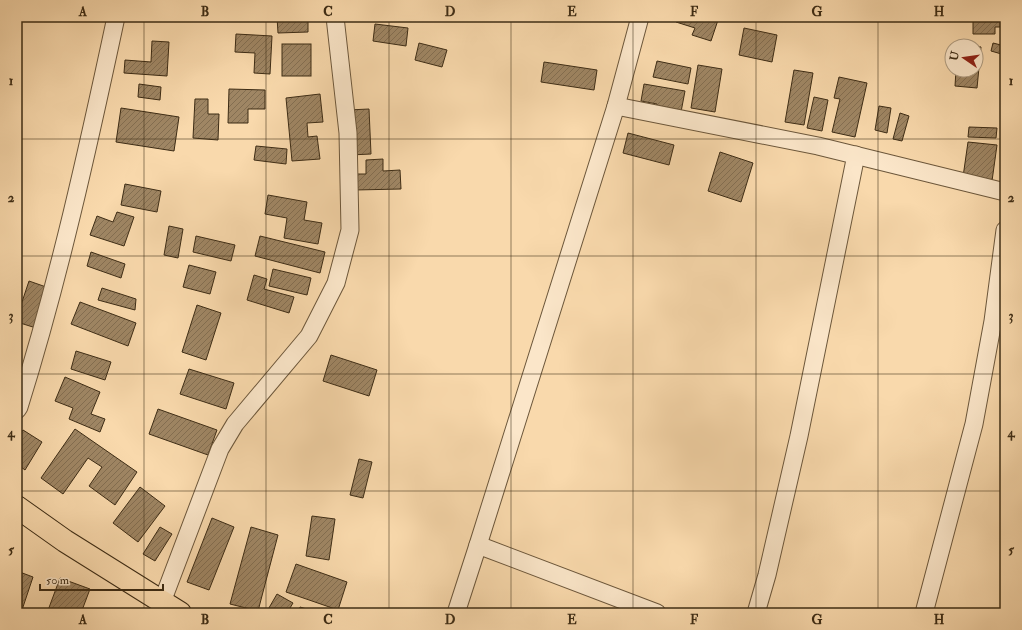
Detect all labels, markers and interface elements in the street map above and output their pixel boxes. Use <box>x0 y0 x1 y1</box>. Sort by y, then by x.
text: A <box>78 4 88 20</box>
text: B <box>201 4 209 20</box>
text: C <box>323 4 333 20</box>
text: D <box>445 4 456 20</box>
text: E <box>567 4 577 20</box>
text: F <box>690 4 699 20</box>
text: G <box>812 4 823 20</box>
text: H <box>934 4 945 20</box>
north arrow <box>944 38 984 78</box>
text: U <box>947 49 962 62</box>
text: 1 <box>9 73 14 89</box>
text: 1 <box>1009 73 1014 89</box>
text: 2 <box>8 190 15 206</box>
text: 2 <box>1008 190 1015 206</box>
text: 3 <box>9 308 14 324</box>
text: 3 <box>1009 308 1014 324</box>
text: 4 <box>6 425 15 441</box>
text: 4 <box>1006 425 1015 441</box>
text: 5 <box>8 542 14 558</box>
text: 5 <box>1008 542 1014 558</box>
scale bar <box>40 566 163 592</box>
text: 50 m <box>46 573 70 588</box>
text: A <box>78 612 88 628</box>
text: B <box>201 612 209 628</box>
text: C <box>323 612 333 628</box>
text: D <box>445 612 456 628</box>
text: E <box>567 612 577 628</box>
text: F <box>690 612 699 628</box>
text: G <box>812 612 823 628</box>
text: H <box>934 612 945 628</box>

